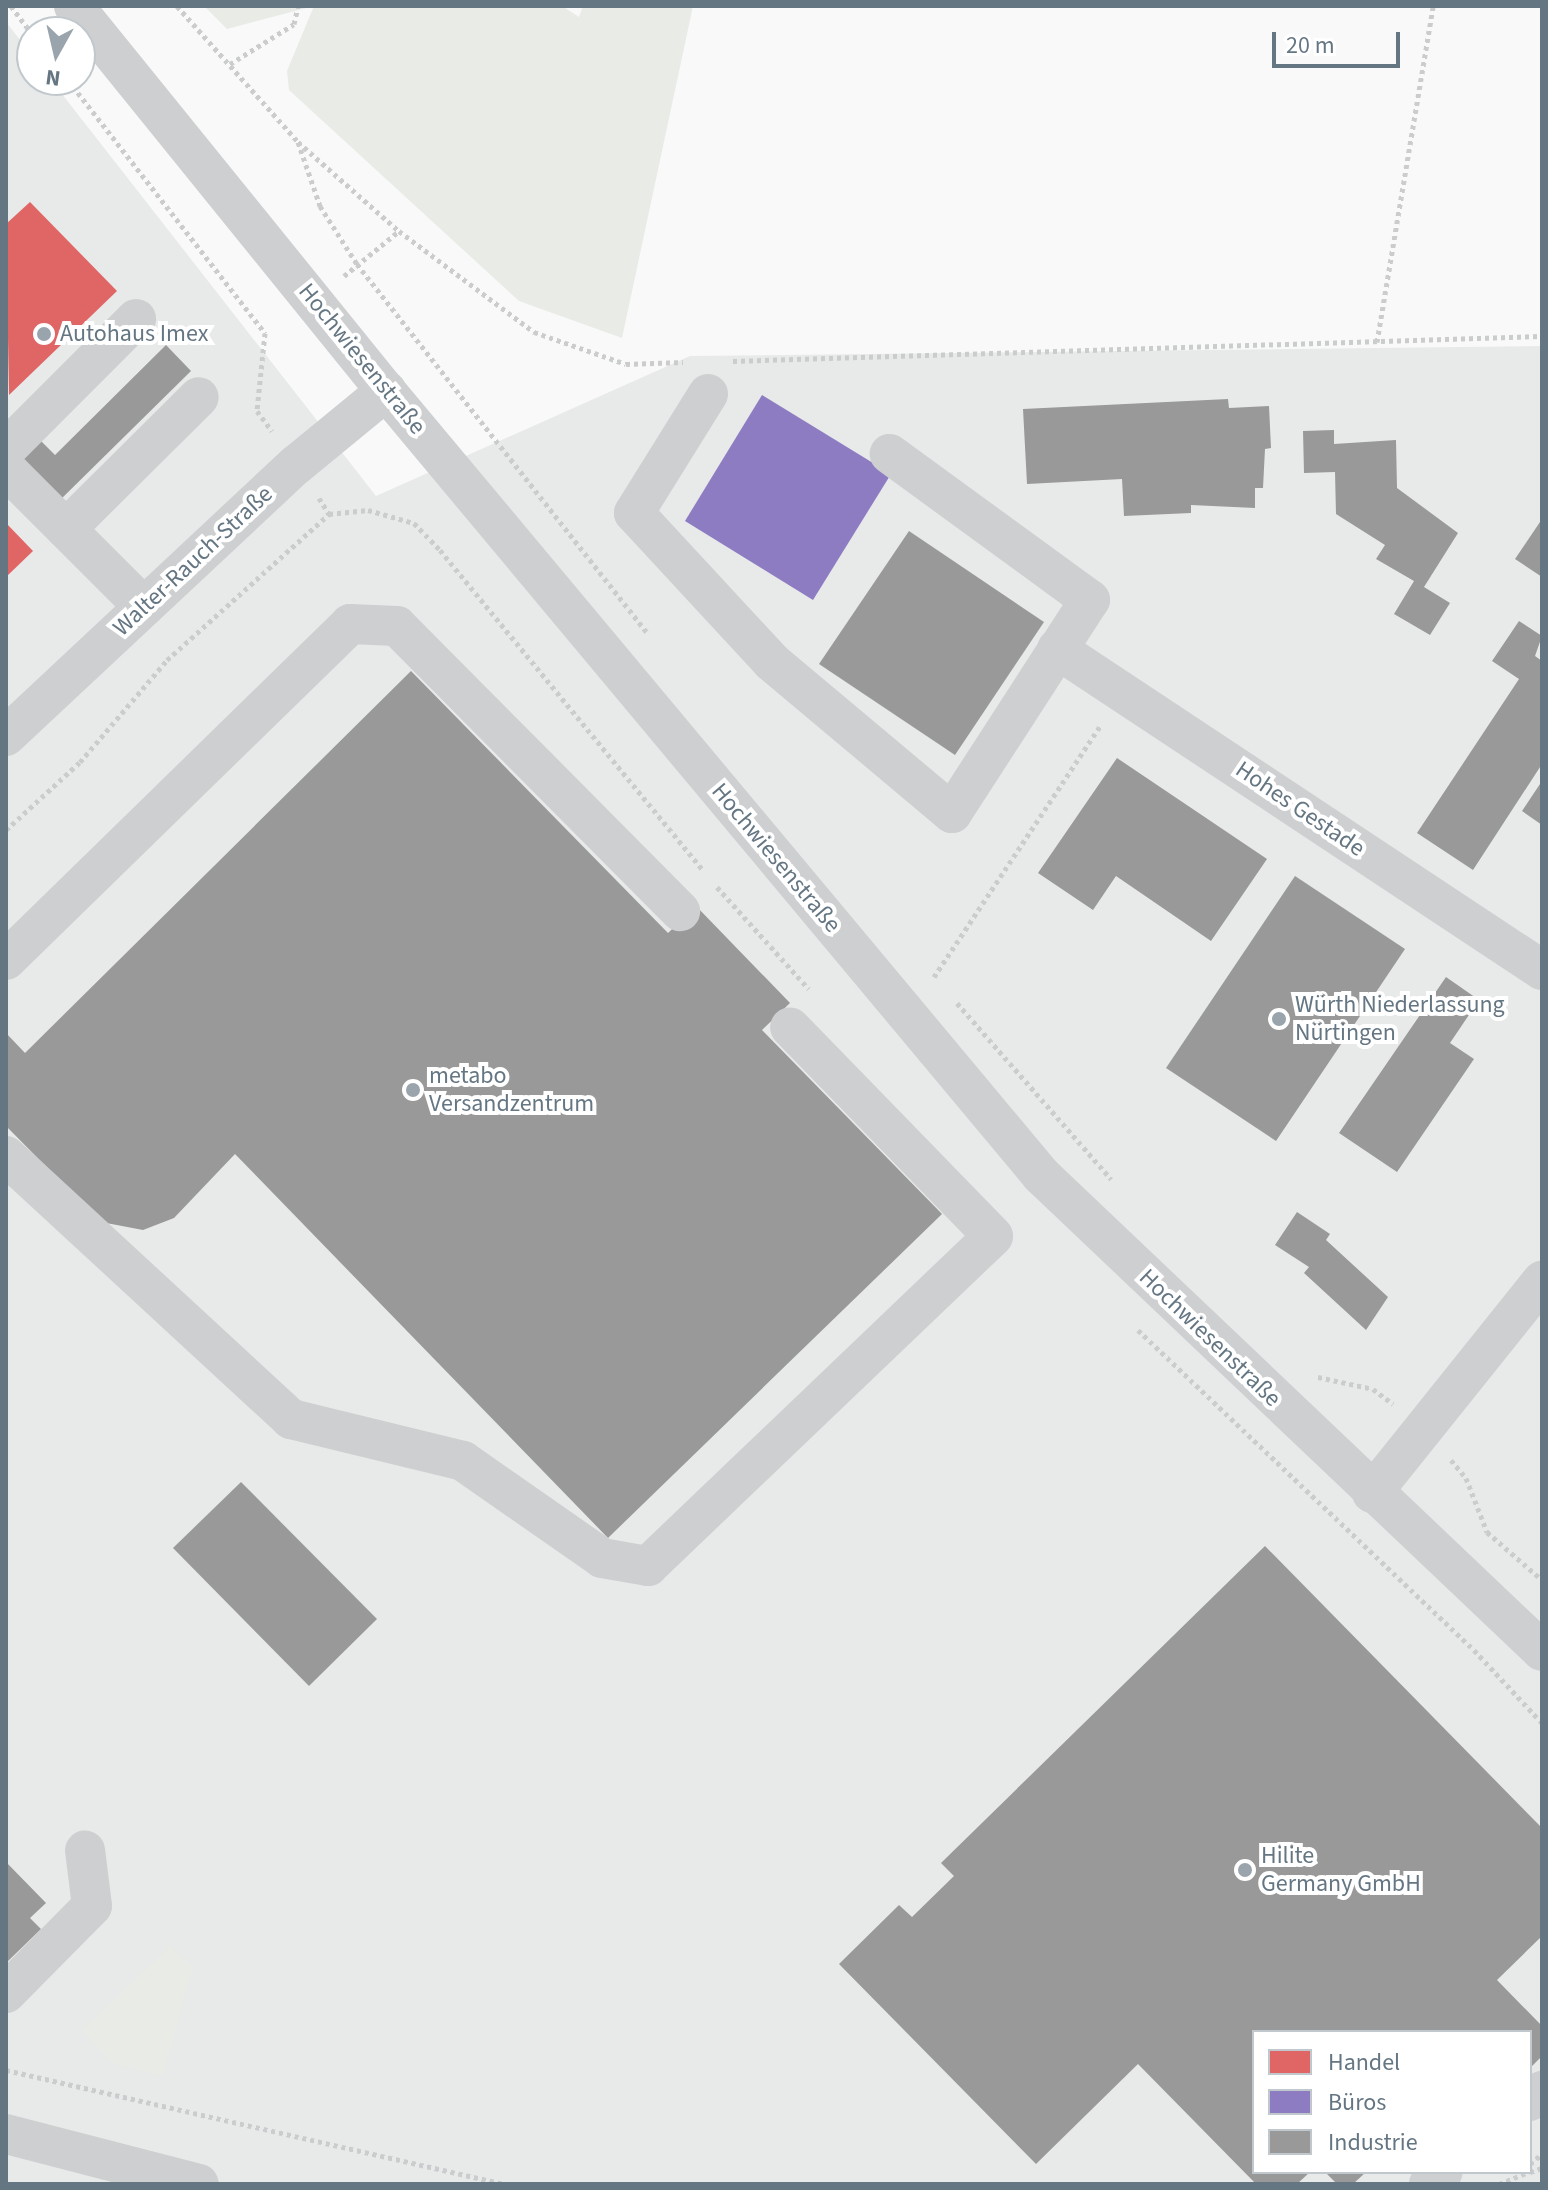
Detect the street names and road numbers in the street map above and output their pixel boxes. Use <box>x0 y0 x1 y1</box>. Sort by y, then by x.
street label: Hochwiesenstraße <box>292 278 432 440</box>
street label: Walter-Rauch-Straße <box>107 480 279 642</box>
street label: Hohes Gestade <box>1230 755 1370 863</box>
street label: Hochwiesenstraße <box>705 777 847 939</box>
street label: Hochwiesenstraße <box>1133 1263 1287 1413</box>

